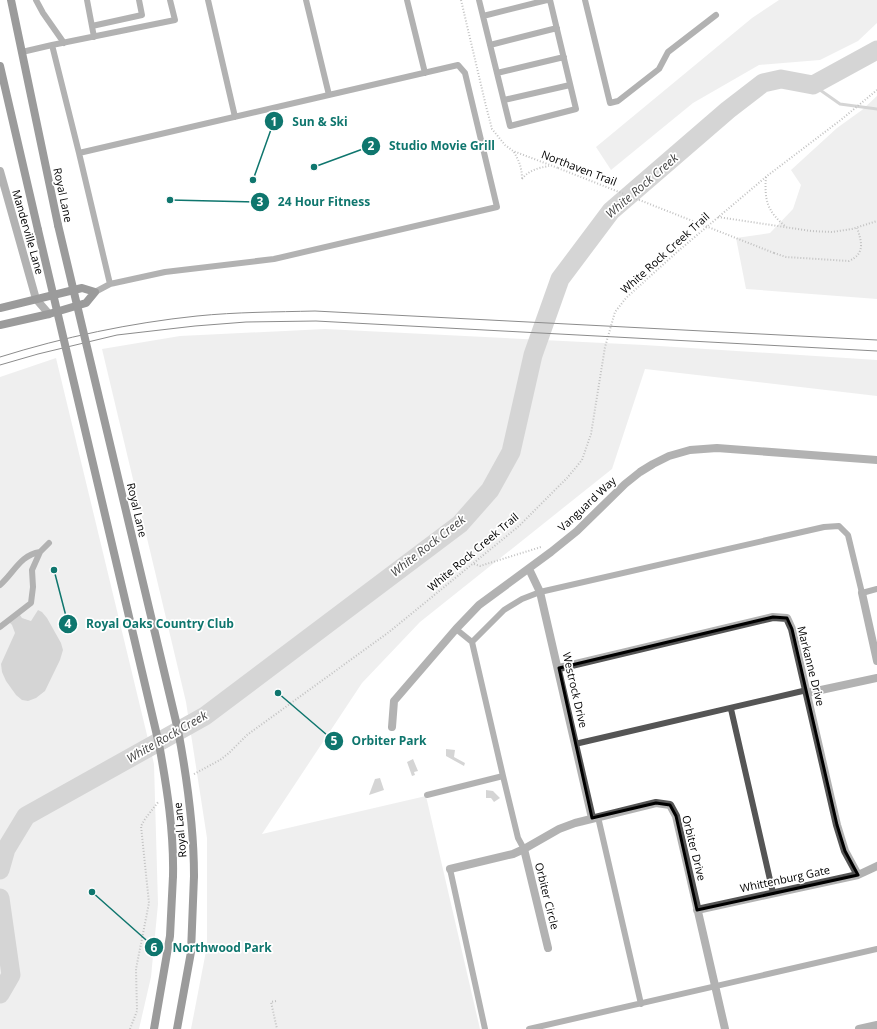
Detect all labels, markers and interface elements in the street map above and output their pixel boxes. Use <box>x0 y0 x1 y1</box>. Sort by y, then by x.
callout: Sun & Ski <box>264 109 356 133</box>
text: 1 <box>271 113 277 130</box>
text: Sun & Ski <box>292 113 348 130</box>
callout: Studio Movie Grill <box>361 134 503 158</box>
text: 2 <box>368 137 375 154</box>
text: Studio Movie Grill <box>389 137 495 154</box>
street label: Northaven Trail <box>539 146 619 189</box>
water label: White Rock Creek <box>602 149 682 222</box>
street label: Royal Lane <box>50 166 77 224</box>
street label: Manderville Lane <box>9 188 48 276</box>
callout: 24 Hour Fitness <box>250 190 378 214</box>
text: 3 <box>257 193 264 210</box>
text: 24 Hour Fitness <box>278 193 370 210</box>
street label: White Rock Creek Trail <box>617 209 712 297</box>
street label: Vanguard Way <box>554 473 619 534</box>
street label: Royal Lane <box>124 481 151 539</box>
street label: White Rock Creek Trail <box>424 509 521 594</box>
water label: White Rock Creek <box>387 510 470 580</box>
callout: Royal Oaks Country Club <box>58 612 242 636</box>
text: 4 <box>65 615 72 632</box>
text: Royal Oaks Country Club <box>86 615 234 632</box>
street label: Markanne Drive <box>794 624 829 707</box>
street label: Westrock Drive <box>559 650 592 729</box>
water label: White Rock Creek <box>123 706 211 767</box>
callout: Orbiter Park <box>324 729 435 753</box>
text: 5 <box>331 732 338 749</box>
text: Orbiter Park <box>352 732 427 749</box>
street label: Royal Lane <box>170 802 189 858</box>
street label: Orbiter Drive <box>679 814 710 882</box>
street label: Orbiter Circle <box>532 861 563 931</box>
street label: Whittenburg Gate <box>739 862 831 895</box>
callout: Northwood Park <box>144 935 280 959</box>
text: 6 <box>151 939 158 956</box>
text: Northwood Park <box>172 939 272 956</box>

